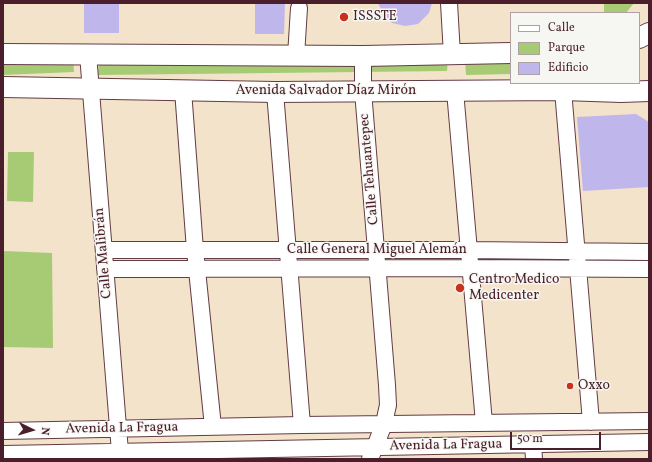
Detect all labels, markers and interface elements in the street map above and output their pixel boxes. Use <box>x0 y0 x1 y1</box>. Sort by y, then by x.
place label: ISSSTE <box>353 9 397 25</box>
marker: ISSSTE <box>338 11 350 23</box>
legend <box>510 12 640 84</box>
text: Calle <box>548 20 575 36</box>
text: Parque <box>548 40 585 56</box>
text: Edificio <box>548 60 588 76</box>
street label: Avenida Salvador Díaz Mirón <box>236 83 416 99</box>
street label: Calle Tehuantepec <box>357 113 383 225</box>
street label: Calle Malibrán <box>92 207 116 299</box>
street label: Calle General Miguel Alemán <box>287 242 467 258</box>
place label: Centro Medico Medicenter <box>469 272 559 304</box>
marker: Centro Medico Medicenter <box>454 282 466 294</box>
place label: Oxxo <box>578 378 610 394</box>
marker: Oxxo <box>565 381 575 391</box>
north arrow <box>12 410 52 450</box>
street label: Avenida La Fragua <box>65 420 179 438</box>
scale bar <box>512 424 603 450</box>
text: N <box>37 426 52 436</box>
text: 50 m <box>517 431 543 447</box>
street label: Avenida La Fragua <box>389 437 503 455</box>

